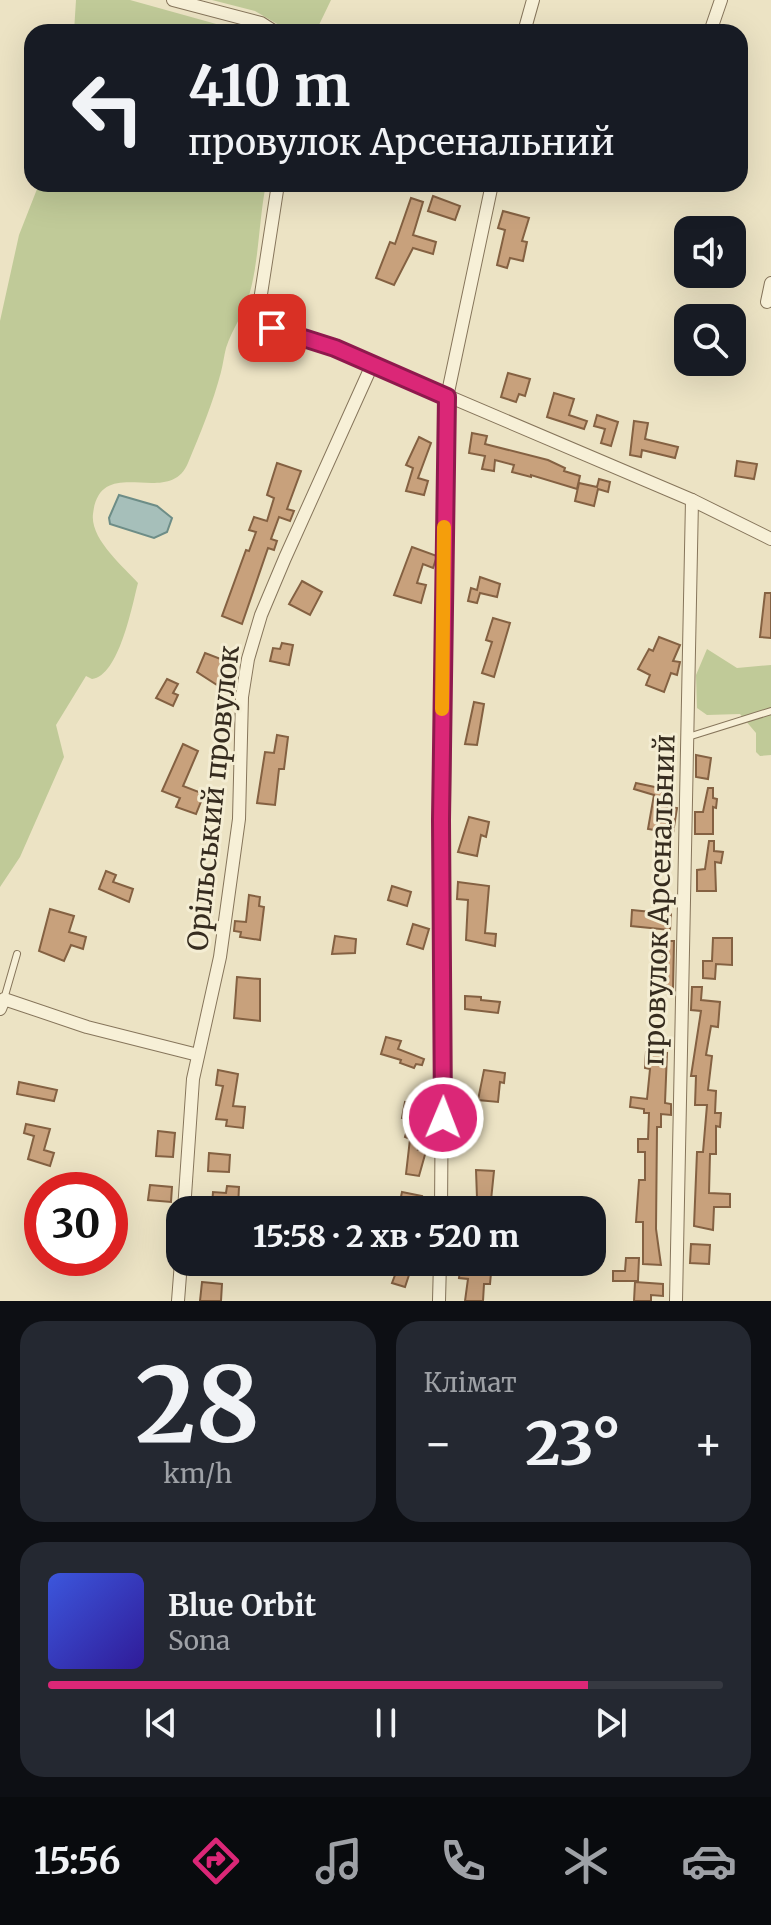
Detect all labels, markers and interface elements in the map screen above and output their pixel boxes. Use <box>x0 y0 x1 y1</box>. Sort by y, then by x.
text: 410 m <box>188 51 350 121</box>
icon: left <box>56 56 160 160</box>
text: провулок Арсенальний <box>188 120 615 165</box>
map controls <box>674 216 746 376</box>
button: sound <box>674 216 746 288</box>
pin <box>238 294 306 362</box>
button: search <box>674 304 746 376</box>
icon: arrive <box>250 306 294 350</box>
street label: Орільський провулок <box>179 643 247 953</box>
street label: провулок Арсенальний <box>635 734 683 1066</box>
position arrow <box>401 1076 485 1160</box>
speed limit sign: 30 <box>24 1172 128 1276</box>
text: 15:58 · 2 хв · 520 m <box>253 1217 519 1255</box>
text: 28 <box>135 1340 260 1470</box>
text: Клімат <box>424 1366 517 1399</box>
text: 23° <box>525 1406 621 1481</box>
text: − <box>424 1416 453 1471</box>
text: + <box>694 1416 723 1471</box>
text: km/h <box>163 1457 232 1490</box>
text: Blue Orbit <box>168 1586 316 1624</box>
text: Sona <box>168 1624 230 1657</box>
icon: previous <box>139 1701 183 1745</box>
icon: pause <box>364 1701 408 1745</box>
icon: next <box>589 1701 633 1745</box>
icon: directions <box>188 1833 244 1889</box>
icon: music <box>311 1833 367 1889</box>
icon: phone <box>435 1833 491 1889</box>
icon: climate <box>558 1833 614 1889</box>
icon: car <box>681 1833 737 1889</box>
text: 15:56 <box>34 1839 121 1884</box>

